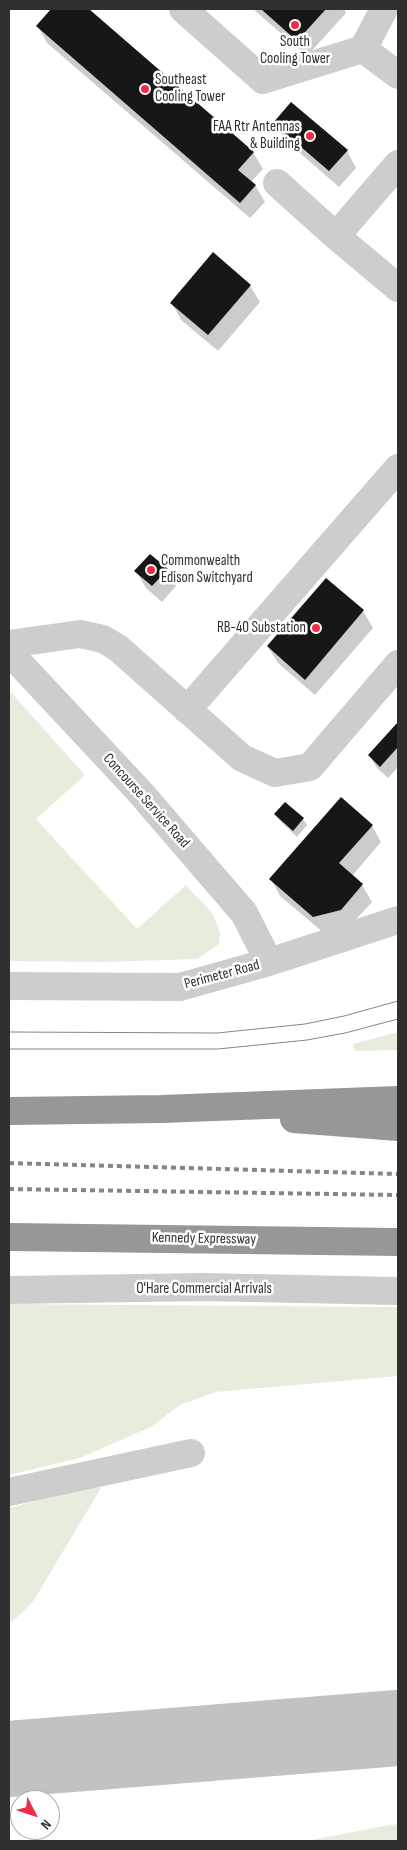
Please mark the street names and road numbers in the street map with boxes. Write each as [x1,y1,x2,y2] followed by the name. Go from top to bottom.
[99,750,193,852] street label: Concourse Service Road
[182,956,262,994] street label: Perimeter Road
[152,1229,256,1249] street label: Kennedy Expressway
[136,1280,272,1298] street label: O'Hare Commercial Arrivals

